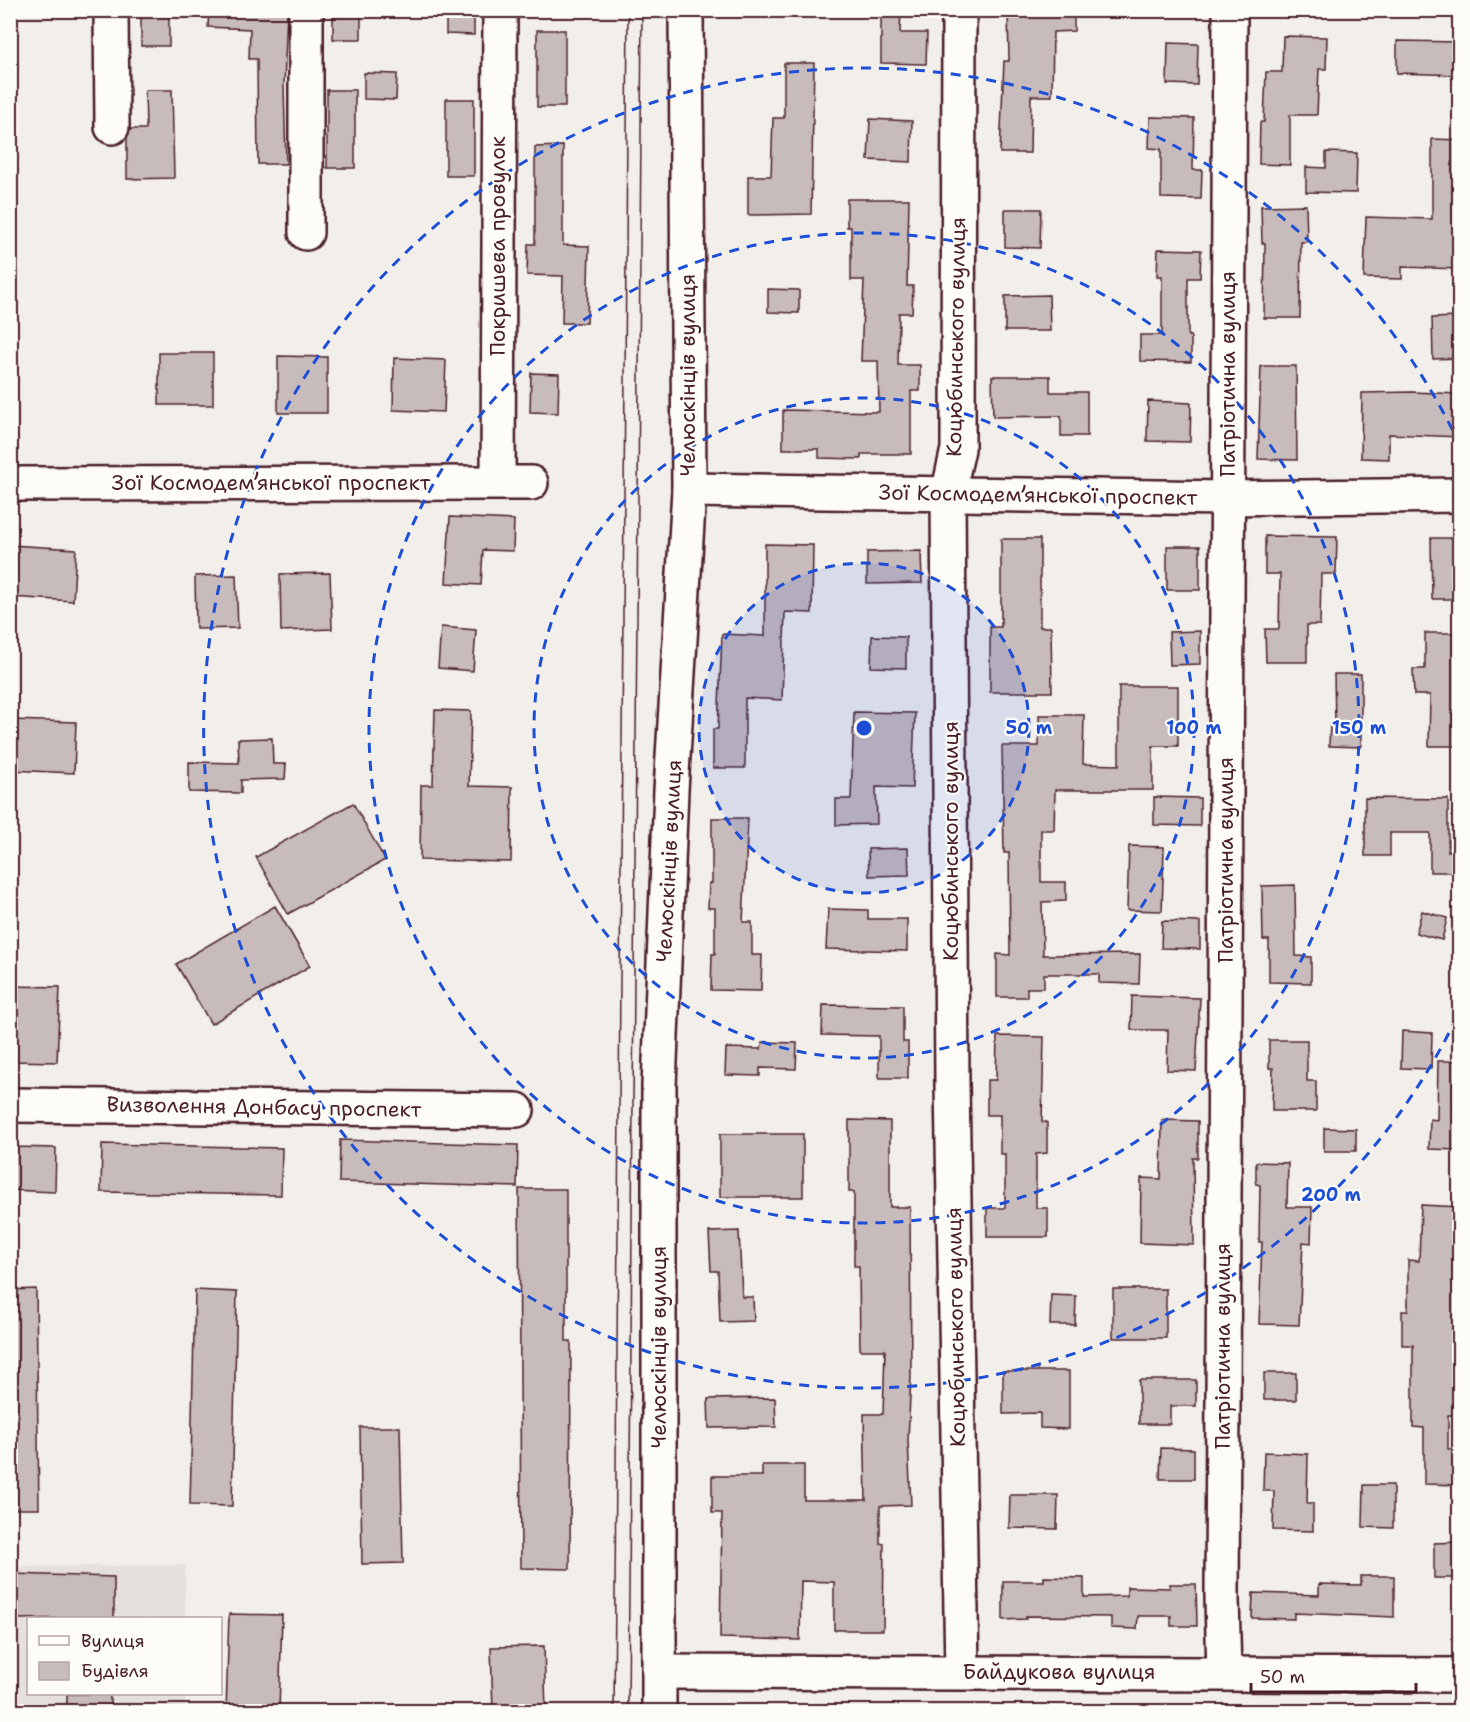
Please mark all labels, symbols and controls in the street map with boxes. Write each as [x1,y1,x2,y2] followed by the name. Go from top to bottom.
[484,136,512,356] street label: Покришева провулок
[940,217,972,457] street label: Коцюбинського вулиця
[1214,271,1242,477] street label: Патріотична вулиця
[674,274,702,476] street label: Челюскінців вулиця
[112,469,431,497] street label: Зої Космодем’янської проспект
[878,478,1198,512] street label: Зої Космодем’янської проспект
[1006,716,1053,740] text: 50 m
[1166,716,1222,740] text: 100 m
[1332,716,1387,740] text: 150 m
[854,718,874,738] centre of rings
[937,721,965,961] street label: Коцюбинського вулиця
[1212,757,1240,963] street label: Патріотична вулиця
[650,759,688,963] street label: Челюскінців вулиця
[106,1090,422,1124] street label: Визволення Донбасу проспект
[1301,1183,1362,1207] text: 200 m
[940,1207,972,1447] street label: Коцюбинського вулиця
[1209,1243,1237,1449] street label: Патріотична вулиця
[645,1246,673,1448] street label: Челюскінців вулиця
[27,1617,222,1695] legend
[81,1629,145,1653] text: Вулиця
[1251,1656,1416,1694] scale bar
[962,1658,1156,1686] street label: Байдукова вулиця
[81,1659,149,1683] text: Будівля
[1260,1665,1305,1689] text: 50 m

